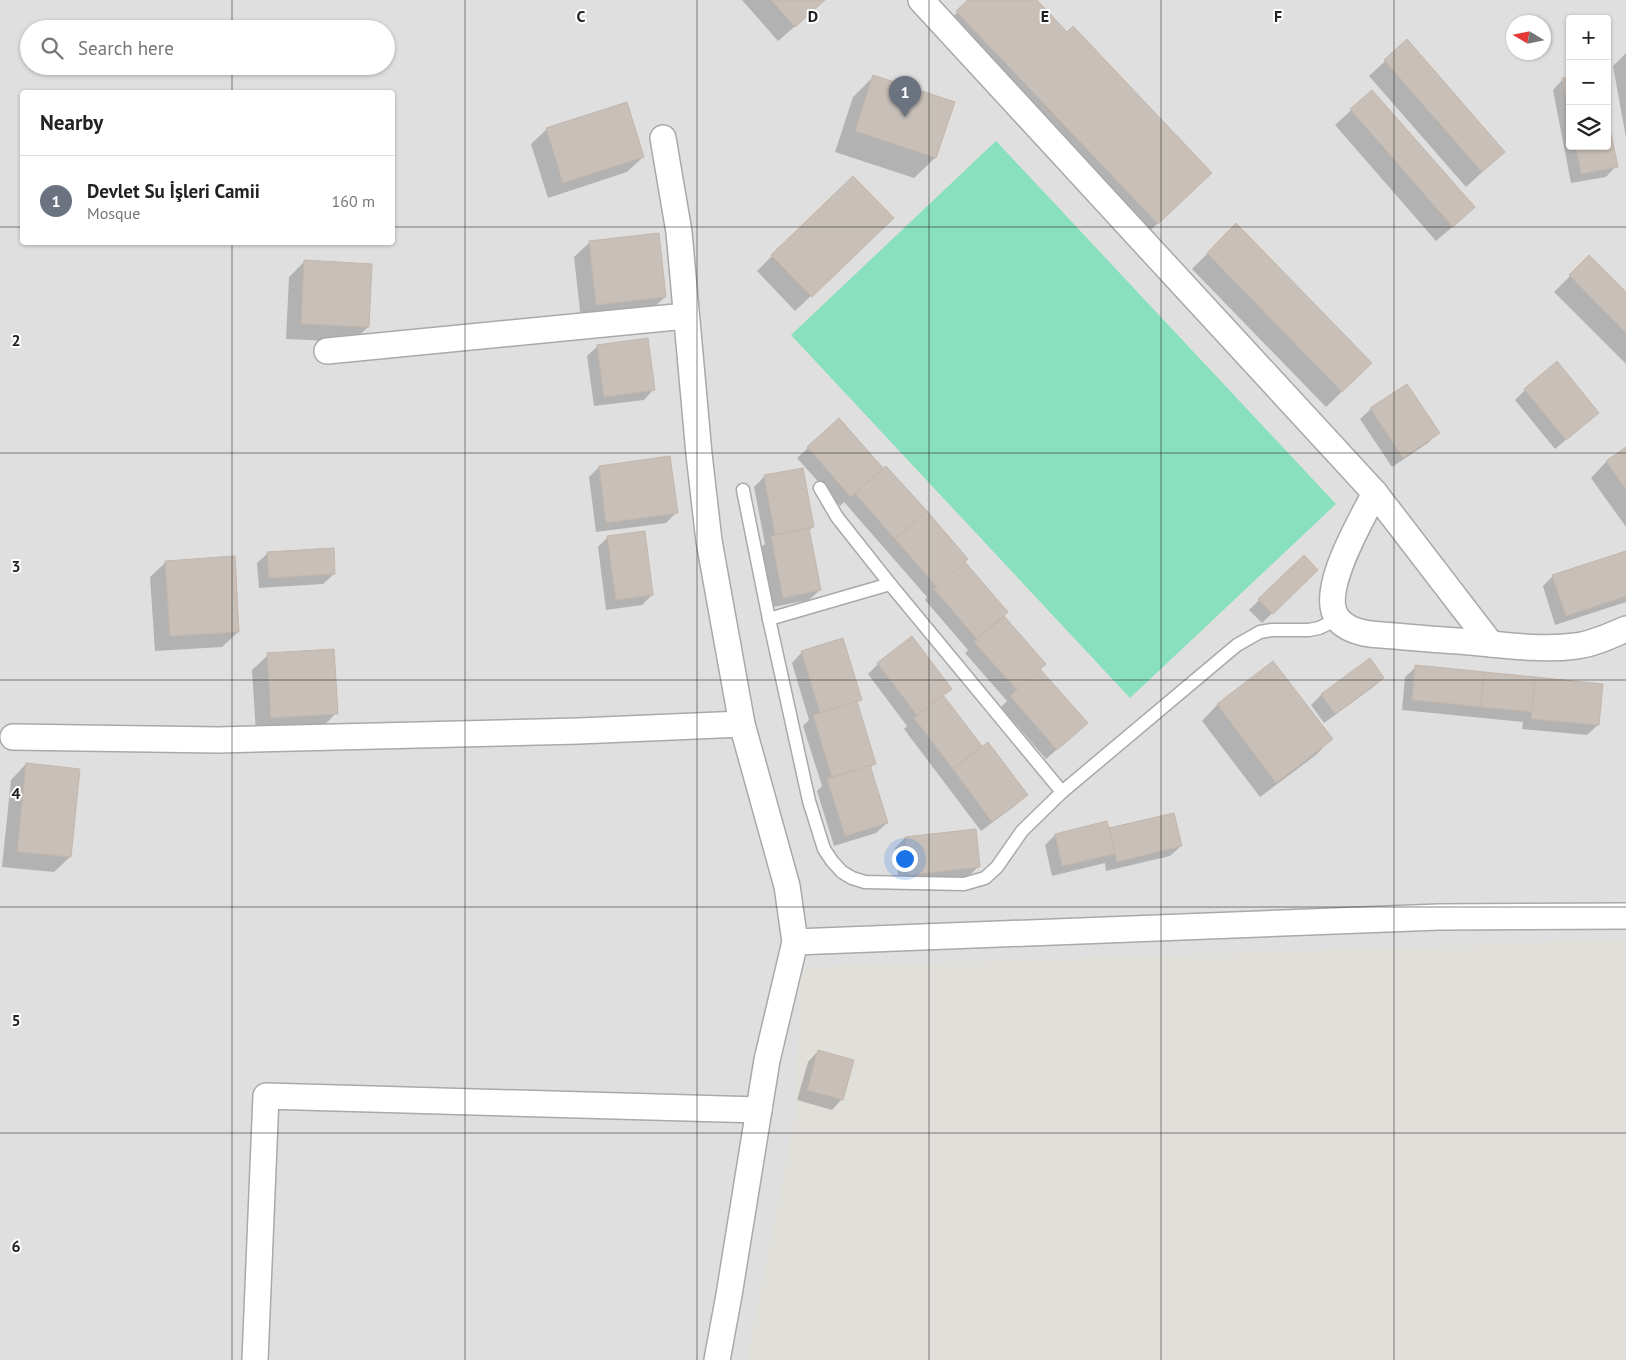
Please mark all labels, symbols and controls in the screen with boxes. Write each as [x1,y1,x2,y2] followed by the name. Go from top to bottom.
[577,6,586,26] text: C
[808,6,818,26] text: D
[1041,6,1049,26] text: E
[1274,6,1282,26] text: F
[1506,15,1551,60] north arrow
[1566,15,1611,150] map controls
[1566,15,1611,60] button: +
[20,20,395,75] search box
[38,34,66,62] icon: search
[78,36,174,60] text: Search here
[1566,60,1611,105] button: −
[889,76,921,117] pin: 1
[1566,105,1611,150] button: layers
[40,109,103,136] text: Nearby
[87,179,260,203] text: Devlet Su İşleri Camii
[51,191,61,211] text: 1
[332,191,375,211] text: 160 m
[87,203,140,223] text: Mosque
[11,330,21,350] text: 2
[11,556,21,576] text: 3
[11,783,21,803] text: 4
[892,846,918,872] your location
[11,1010,21,1030] text: 5
[11,1236,21,1256] text: 6

